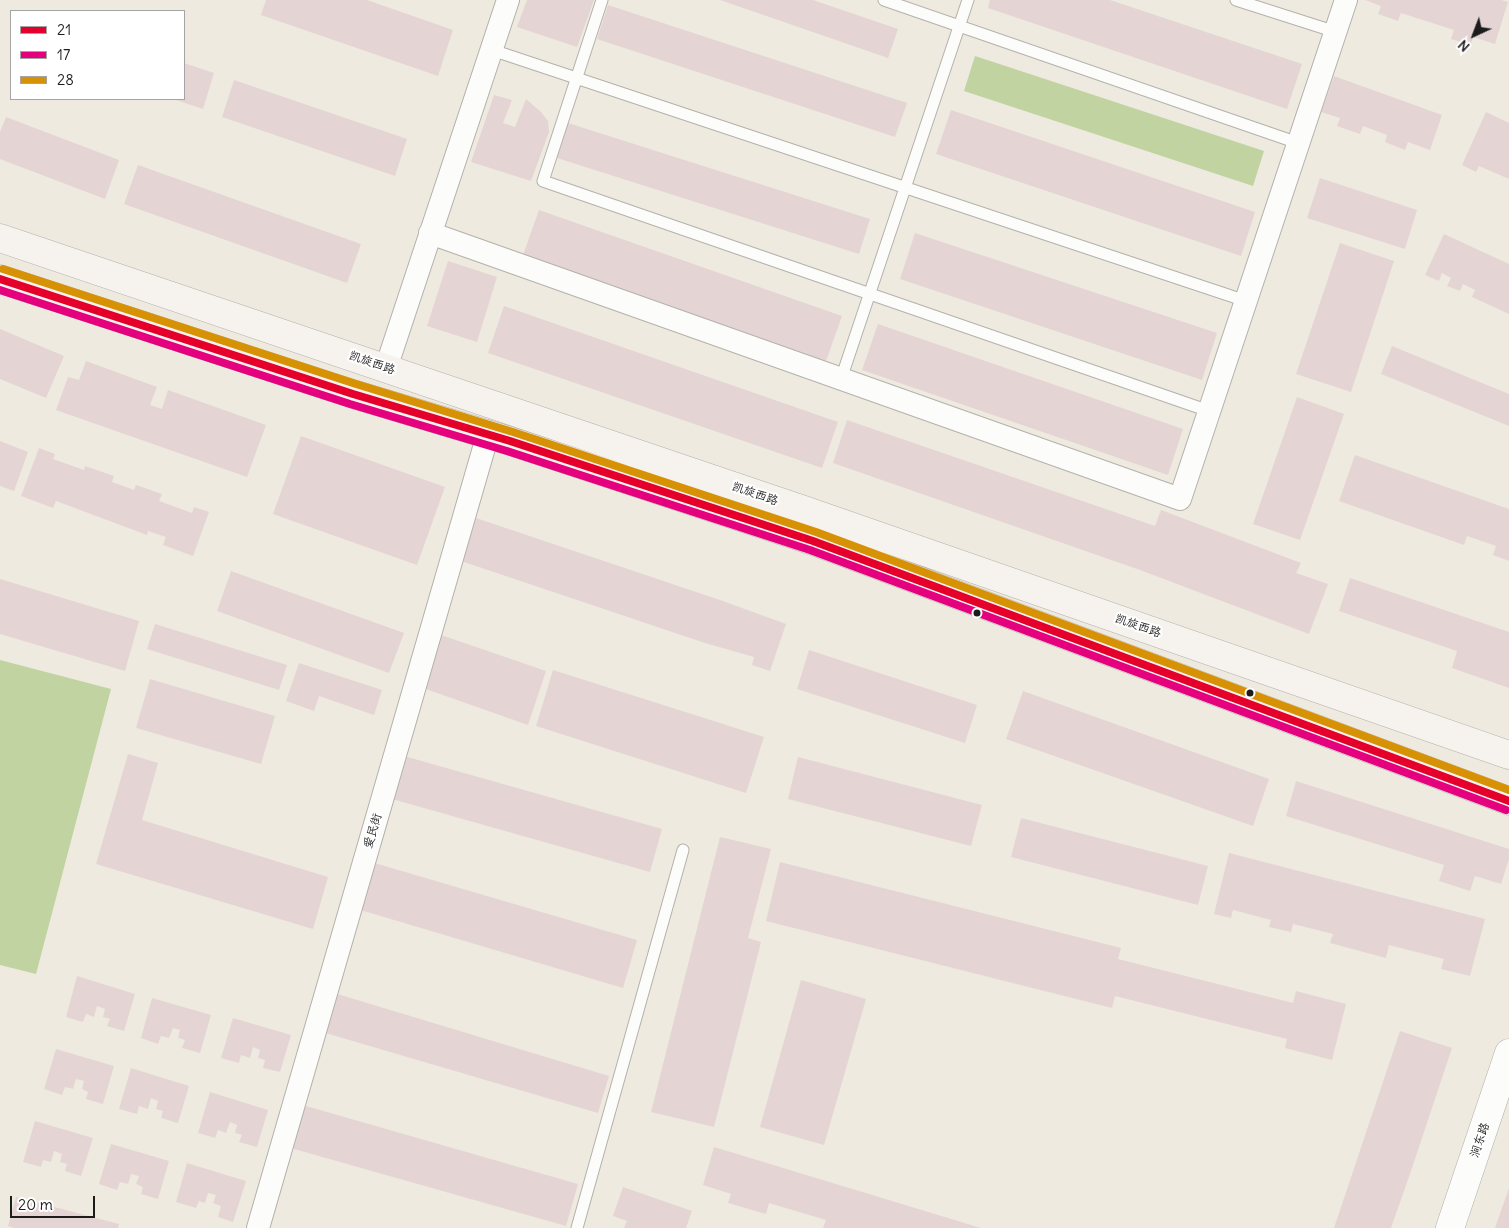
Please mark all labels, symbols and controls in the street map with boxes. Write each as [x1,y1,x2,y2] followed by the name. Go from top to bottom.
[10,10,185,100] legend
[1449,10,1499,60] north arrow
[57,20,71,39] text: 21
[1454,36,1473,56] text: N
[57,45,70,64] text: 17
[57,70,74,89] text: 28
[347,348,397,378] street label: 凯旋西路
[730,479,780,509] street label: 凯旋西路
[972,608,982,618] unlabelled marker
[1113,611,1163,641] street label: 凯旋西路
[1245,688,1255,698] unlabelled marker
[361,812,385,850] street label: 爱民街
[1467,1121,1493,1159] street label: 涧东路
[12,1186,98,1218] scale bar
[18,1195,53,1214] text: 20 m

